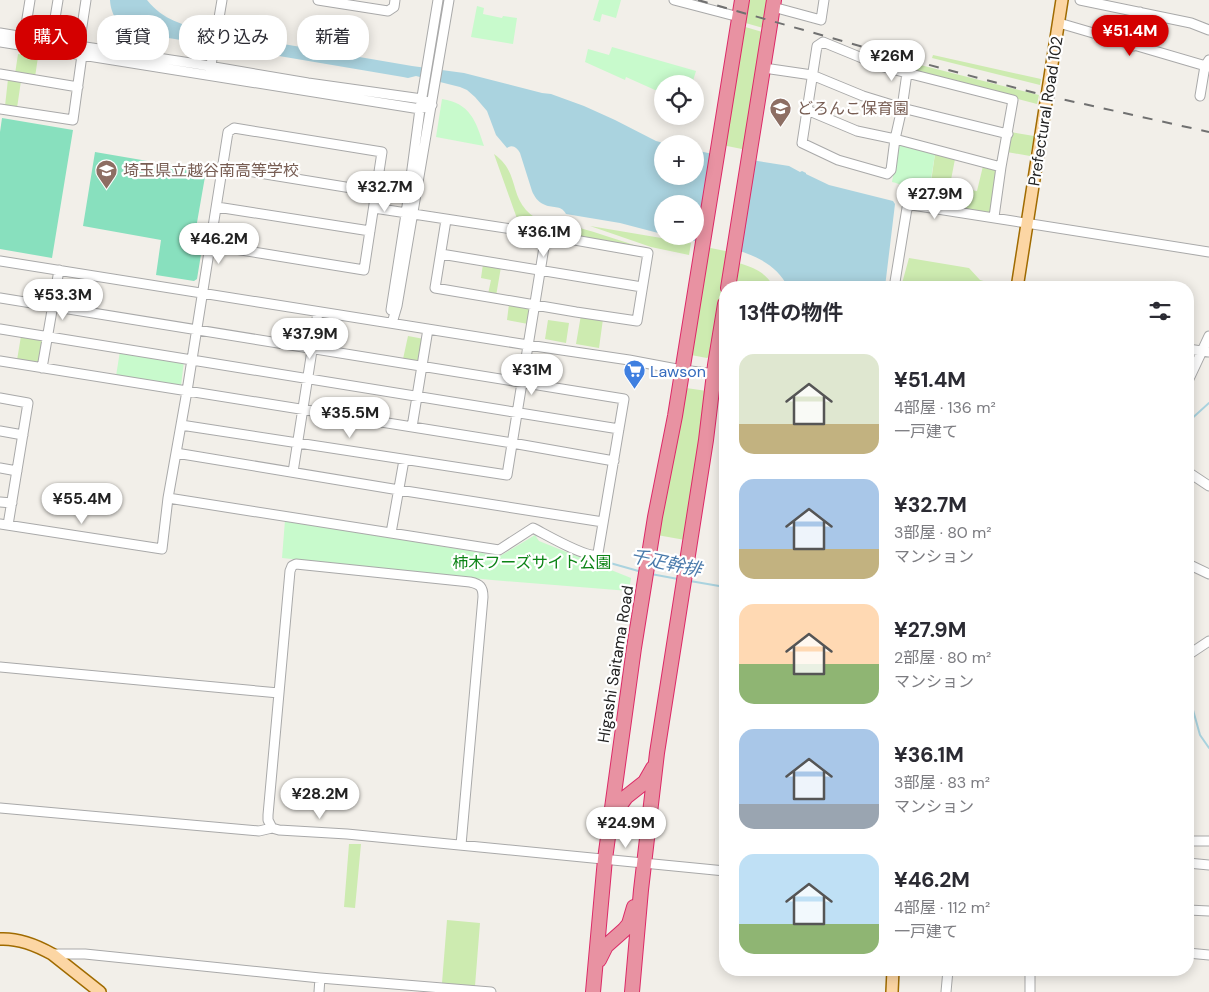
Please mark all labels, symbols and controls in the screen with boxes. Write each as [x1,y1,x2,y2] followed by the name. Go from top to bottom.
[15,15,87,60] chip: 購入
[97,15,169,60] chip: 賃貸
[179,15,287,60] chip: 絞り込み
[297,15,369,60] chip: 新着
[1089,15,1171,57] pin: ¥51.4M
[1103,20,1157,41] text: ¥51.4M
[1023,35,1068,188] street label: Prefectural Road 102
[862,39,922,82] pin: ¥26M
[870,45,914,66] text: ¥26M
[654,75,704,245] map controls
[654,75,704,125] button: locate
[769,96,793,127] school or university icon: どろんこ保育園
[797,98,909,119] place label: どろんこ保育園
[654,135,704,185] button: +
[95,158,119,189] school or university icon: 埼玉県立越谷南高等学校
[123,160,299,181] place label: 埼玉県立越谷南高等学校
[344,170,426,213] pin: ¥32.7M
[357,176,413,197] text: ¥32.7M
[894,178,976,220] pin: ¥27.9M
[907,183,963,204] text: ¥27.9M
[654,195,704,245] button: −
[503,216,585,258] pin: ¥36.1M
[517,221,571,242] text: ¥36.1M
[178,222,260,265] pin: ¥46.2M
[190,228,248,249] text: ¥46.2M
[22,278,104,321] pin: ¥53.3M
[34,284,92,305] text: ¥53.3M
[1146,297,1174,325] icon: filters
[739,299,843,327] text: 13件の物件
[269,318,351,360] pin: ¥37.9M
[282,323,338,344] text: ¥37.9M
[502,354,562,396] pin: ¥31M
[512,359,552,380] text: ¥31M
[622,359,646,390] supermarket icon: Lawson
[650,361,706,382] place label: Lawson
[894,366,966,394] text: ¥51.4M
[779,374,839,434] icon: home
[309,396,391,439] pin: ¥35.5M
[894,397,996,418] text: 4部屋 · 136 m²
[321,402,379,423] text: ¥35.5M
[894,421,958,442] text: 一戸建て
[41,482,123,525] pin: ¥55.4M
[53,488,111,509] text: ¥55.4M
[894,491,967,519] text: ¥32.7M
[779,499,839,559] icon: home
[894,522,992,543] text: 3部屋 · 80 m²
[628,544,706,583] water label: 千疋幹排
[894,546,974,567] text: マンション
[452,552,612,573] park label: 柿木フーズサイト公園
[593,584,638,744] street label: Higashi Saitama Road
[894,616,966,644] text: ¥27.9M
[779,624,839,684] icon: home
[894,647,991,668] text: 2部屋 · 80 m²
[894,671,974,692] text: マンション
[894,741,964,769] text: ¥36.1M
[779,749,839,809] icon: home
[894,772,990,793] text: 3部屋 · 83 m²
[279,778,361,820] pin: ¥28.2M
[291,783,349,804] text: ¥28.2M
[894,796,974,817] text: マンション
[585,806,667,849] pin: ¥24.9M
[597,812,655,833] text: ¥24.9M
[894,866,970,894] text: ¥46.2M
[779,874,839,934] icon: home
[894,897,990,918] text: 4部屋 · 112 m²
[894,921,958,942] text: 一戸建て

